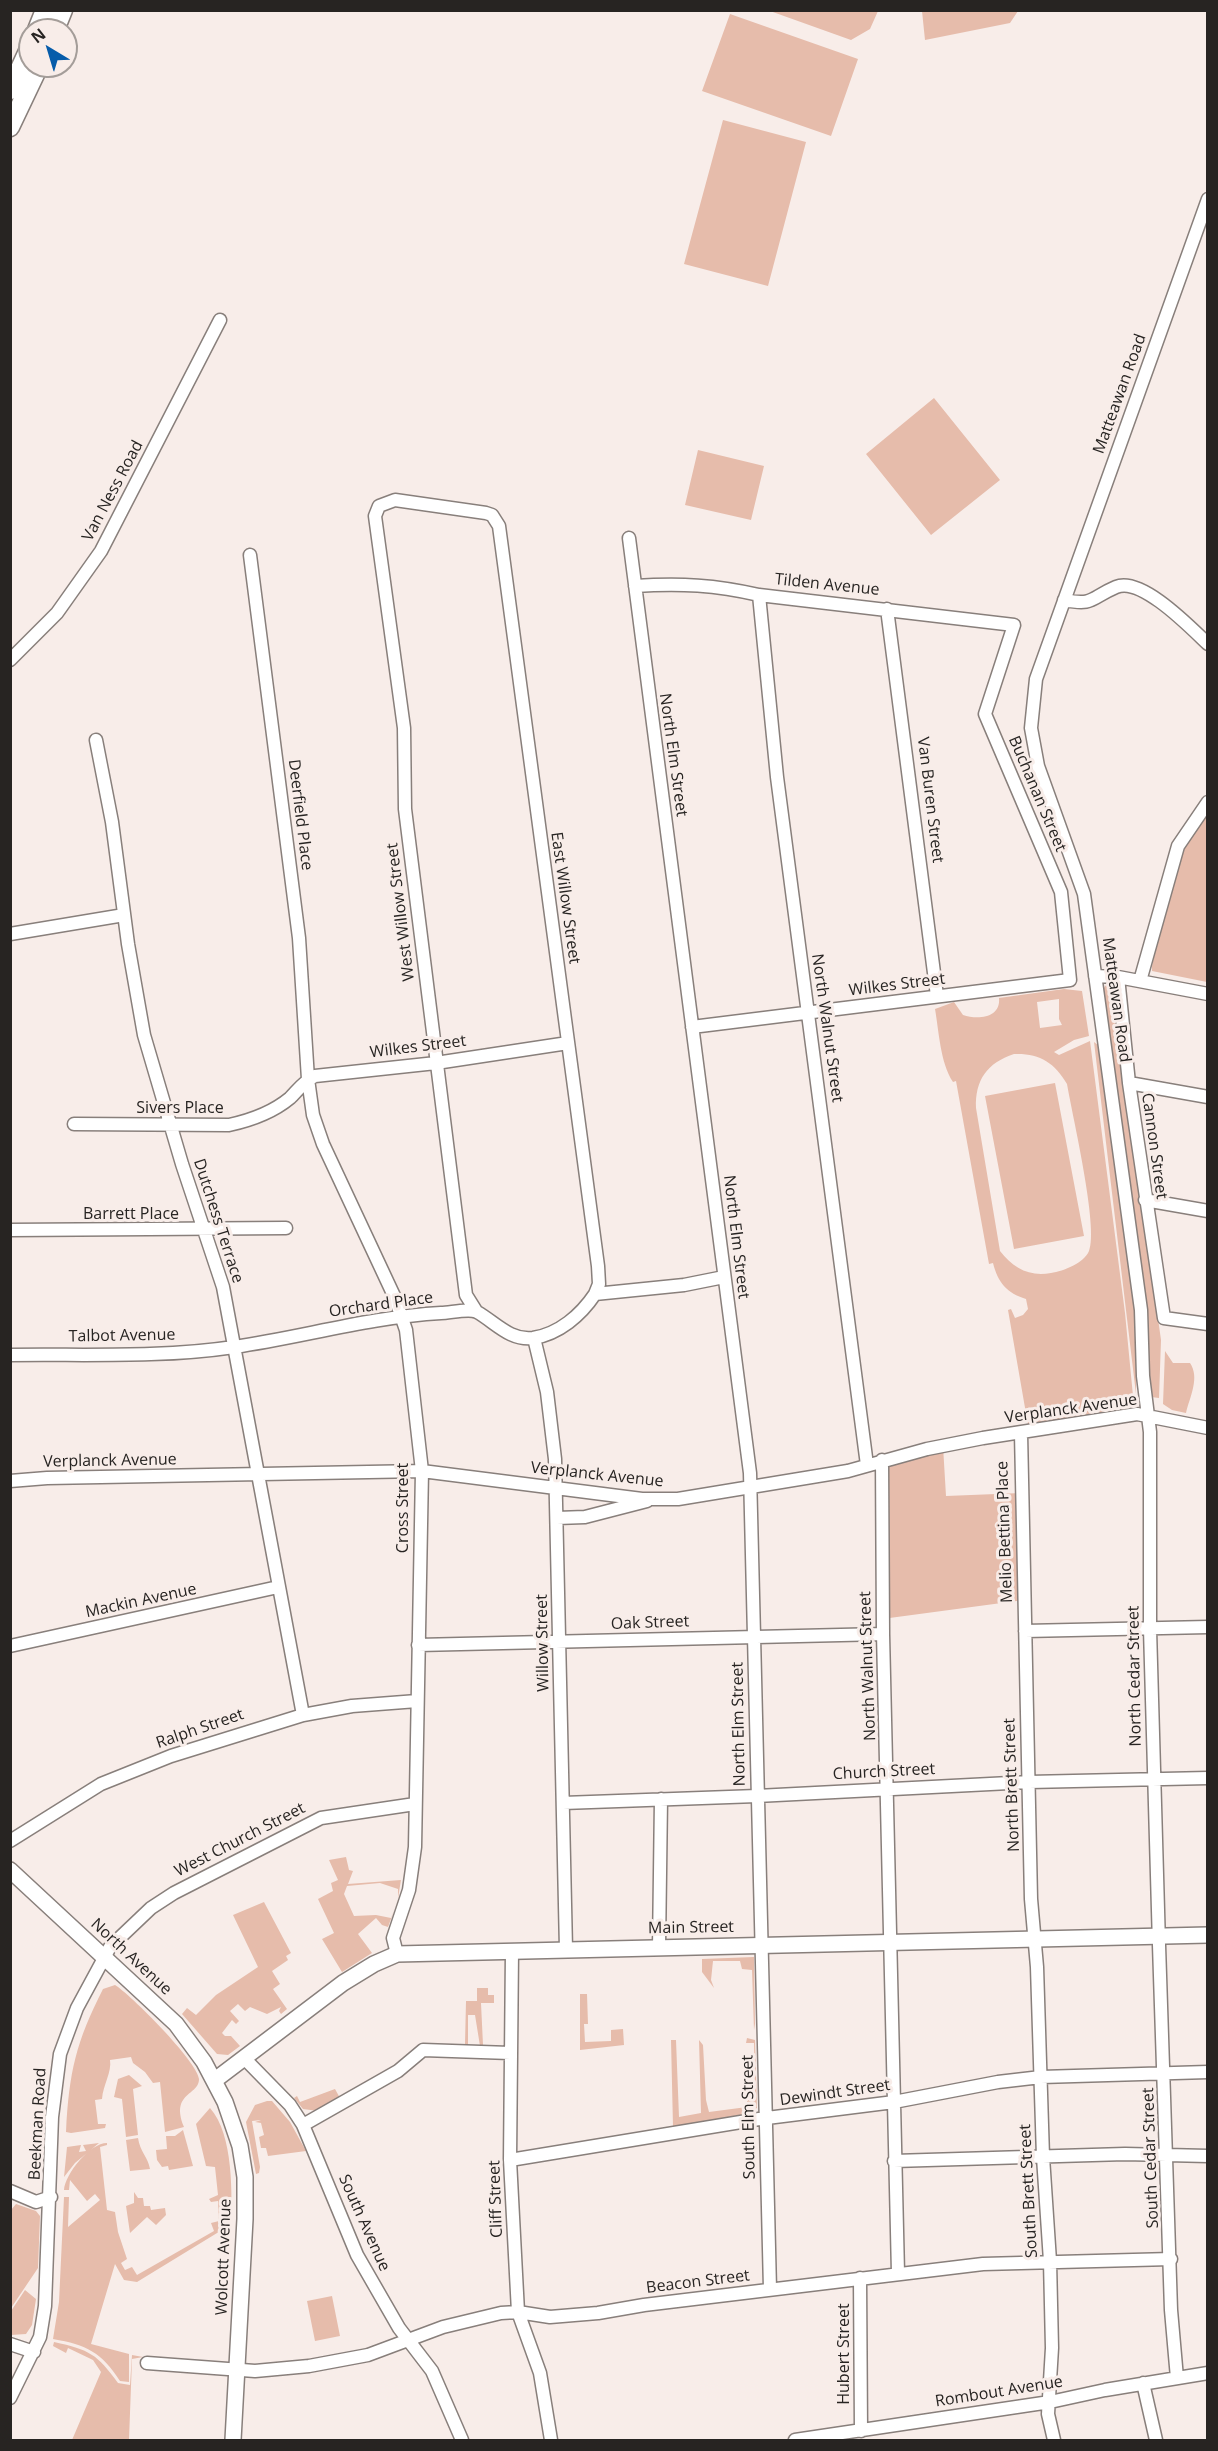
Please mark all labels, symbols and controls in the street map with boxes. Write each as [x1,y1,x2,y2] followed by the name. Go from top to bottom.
[18,18,78,78] north arrow
[26,23,50,48] text: N
[1089,332,1151,456] street label: Matteawan Road
[78,437,148,545] street label: Van Ness Road
[774,570,880,600] street label: Tilden Avenue
[655,692,691,818] street label: North Elm Street
[1004,733,1070,855] street label: Buchanan Street
[913,736,947,864] street label: Van Buren Street
[284,758,316,872] street label: Deerfield Place
[546,831,584,965] street label: East Willow Street
[383,842,419,982] street label: West Willow Street
[1098,936,1134,1064] street label: Matteawan Road
[807,953,847,1103] street label: North Walnut Street
[848,970,946,1000] street label: Wilkes Street
[369,1032,467,1062] street label: Wilkes Street
[1137,1092,1171,1200] street label: Cannon Street
[136,1098,224,1118] street label: Sivers Place
[189,1156,247,1286] street label: Dutchess Terrace
[719,1174,753,1300] street label: North Elm Street
[83,1204,179,1224] street label: Barrett Place
[328,1288,434,1322] street label: Orchard Place
[68,1325,176,1347] street label: Talbot Avenue
[1004,1390,1138,1428] street label: Verplanck Avenue
[43,1450,177,1472] street label: Verplanck Avenue
[530,1458,664,1492] street label: Verplanck Avenue
[993,1461,1017,1603] street label: Melio Bettina Place
[393,1463,413,1553] street label: Cross Street
[84,1580,198,1622] street label: Mackin Avenue
[856,1591,880,1741] street label: North Walnut Street
[533,1594,553,1692] street label: Willow Street
[1124,1605,1146,1747] street label: North Cedar Street
[610,1612,690,1634] street label: Oak Street
[728,1662,750,1786] street label: North Elm Street
[154,1705,246,1753] street label: Ralph Street
[1000,1718,1024,1852] street label: North Brett Street
[832,1760,936,1784] street label: Church Street
[172,1799,308,1881] street label: West Church Street
[87,1915,175,1999] street label: North Avenue
[648,1918,734,1938] street label: Main Street
[738,2055,760,2179] street label: South Elm Street
[25,2067,51,2181] street label: Beekman Road
[779,2076,891,2110] street label: Dewindt Street
[1139,2087,1163,2229] street label: South Cedar Street
[1016,2124,1042,2258] street label: South Brett Street
[485,2160,507,2238] street label: Cliff Street
[334,2172,394,2274] street label: South Avenue
[212,2198,236,2316] street label: Wolcott Avenue
[645,2266,751,2298] street label: Beacon Street
[834,2303,854,2405] street label: Hubert Street
[934,2372,1064,2412] street label: Rombout Avenue

